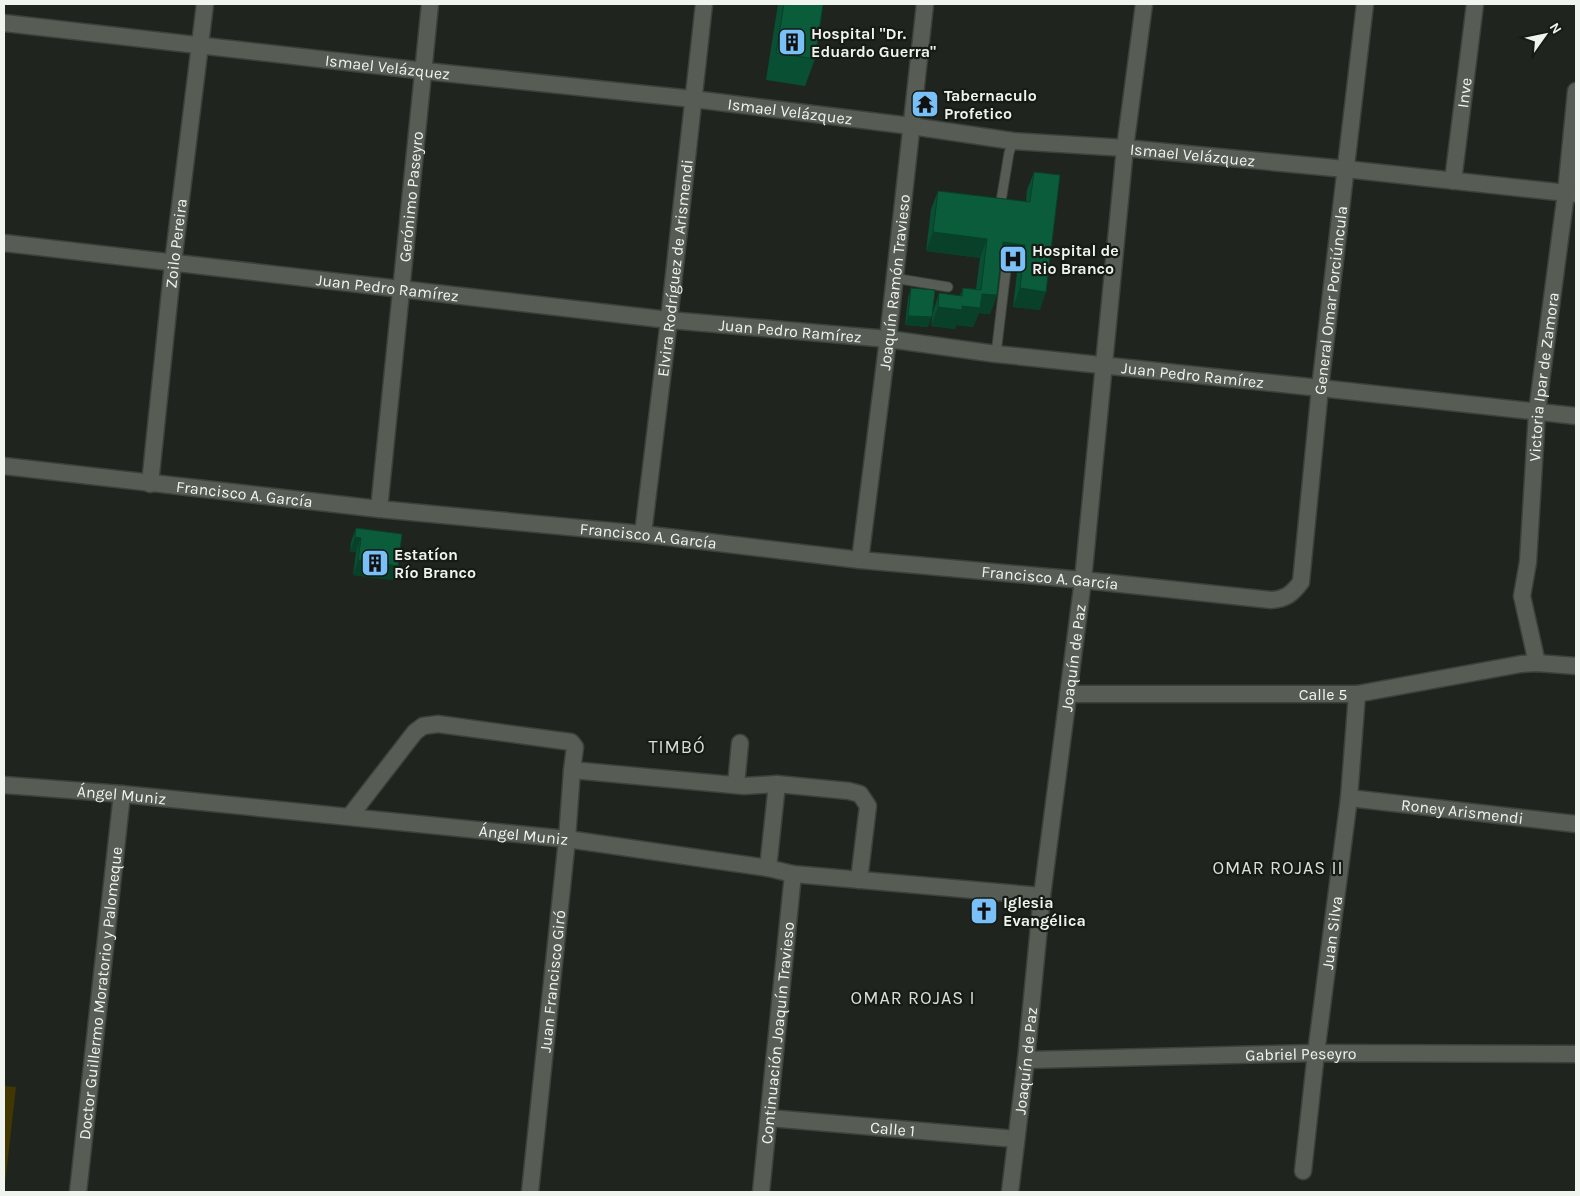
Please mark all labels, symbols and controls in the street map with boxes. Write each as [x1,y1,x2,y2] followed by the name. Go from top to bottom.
[1520,10,1570,60] north arrow
[1546,19,1565,37] text: N
[811,24,936,61] place label: Hospital "Dr. Eduardo Guerra"
[777,27,807,57] building icon: Hospital "Dr. Eduardo Guerra"
[324,50,451,83] street label: Ismael Velázquez
[1453,76,1475,109] street label: Inve
[944,86,1037,123] place label: Tabernaculo Profetico
[910,89,940,119] temple icon: Tabernaculo Profetico
[727,94,854,128] street label: Ismael Velázquez
[394,130,427,263] street label: Gerónimo Paseyro
[1129,139,1256,170] street label: Ismael Velázquez
[653,158,696,378] street label: Elvira Rodríguez de Arismendi
[875,193,913,371] street label: Joaquín Ramón Travieso
[161,197,190,289] street label: Zoilo Pereira
[1310,205,1351,395] street label: General Omar Porciúncula
[1032,241,1119,278] place label: Hospital de Rio Branco
[998,244,1028,274] hospital icon: Hospital de Rio Branco
[315,270,460,305] street label: Juan Pedro Ramírez
[1525,291,1562,462] street label: Victoria Ipar de Zamora
[718,315,862,346] street label: Juan Pedro Ramírez
[1120,358,1265,392] street label: Juan Pedro Ramírez
[175,476,314,511] street label: Francisco A. García
[579,519,718,552] street label: Francisco A. García
[394,545,476,582] place label: Estatíon Río Branco
[360,548,390,578] building icon: Estatíon Río Branco
[981,561,1120,593] street label: Francisco A. García
[1057,603,1089,713] street label: Joaquín de Paz
[1299,685,1347,704] street label: Calle 5
[648,735,706,758] district label: TIMBÓ
[76,781,167,808] street label: Ángel Muniz
[1400,795,1524,827] street label: Roney Arismendi
[478,821,569,849] street label: Ángel Muniz
[74,846,126,1141] street label: Doctor Guillermo Moratorio y Palomeque
[1213,857,1344,879] district label: OMAR ROJAS II
[1003,893,1086,930] place label: Iglesia Evangélica
[1317,895,1346,971] street label: Juan Silva
[969,896,999,926] church icon: Iglesia Evangélica
[535,909,569,1053] street label: Juan Francisco Giró
[756,921,798,1145] street label: Continuación Joaquín Travieso
[851,987,975,1009] district label: OMAR ROJAS I
[1010,1006,1041,1116] street label: Joaquín de Paz
[1245,1043,1357,1064] street label: Gabriel Peseyro
[869,1117,916,1140] street label: Calle 1

